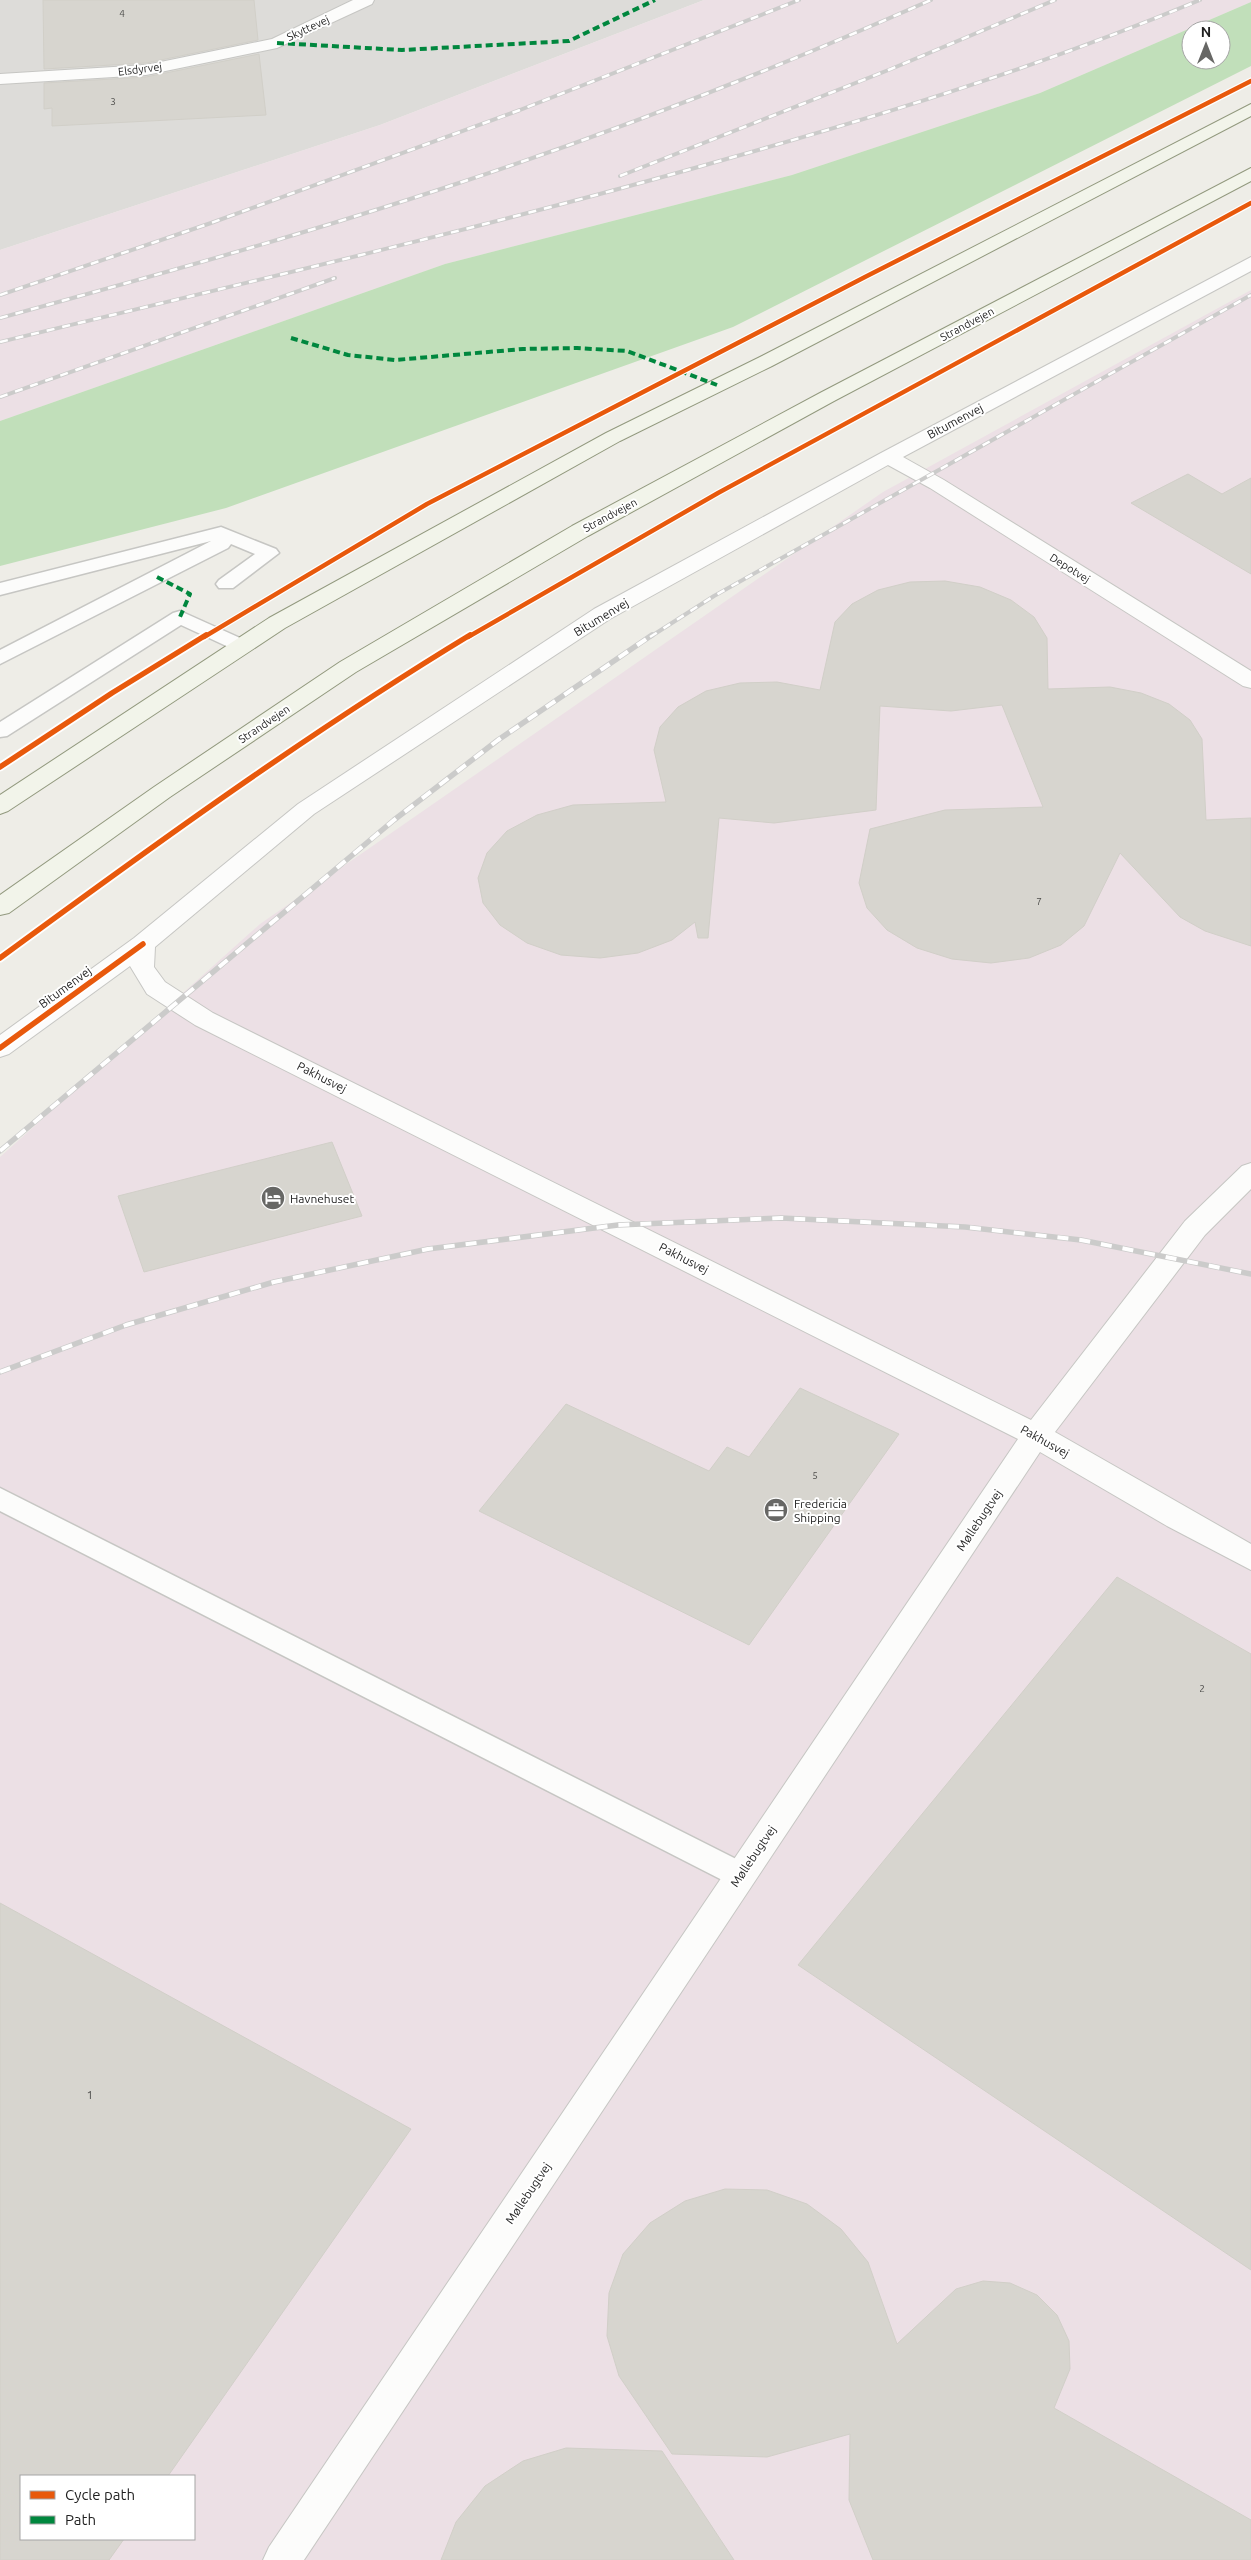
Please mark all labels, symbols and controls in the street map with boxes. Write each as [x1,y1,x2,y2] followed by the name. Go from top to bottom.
[119,8,125,19] house number: 4
[285,13,331,43] street label: Skyttevej
[1181,20,1231,70] north arrow
[1201,24,1211,40] text: N
[117,60,163,78] street label: Elsdyrvej
[110,96,116,107] house number: 3
[938,305,996,343] street label: Strandvejen
[925,401,985,441] street label: Bitumenvej
[581,496,639,534] street label: Strandvejen
[1048,551,1092,585] street label: Depotvej
[571,596,631,638] street label: Bitumenvej
[236,703,292,745] street label: Strandvejen
[1036,896,1042,907] house number: 7
[36,964,94,1010] street label: Bitumenvej
[295,1059,349,1095] street label: Pakhusvej
[260,1185,286,1211] hotel icon: Havnehuset
[290,1192,354,1205] place label: Havnehuset
[657,1240,711,1276] street label: Pakhusvej
[1018,1422,1072,1460] street label: Pakhusvej
[812,1470,818,1481] house number: 5
[954,1487,1004,1553] street label: Møllebugtvej
[763,1497,789,1523] office icon: Fredericia Shipping
[794,1497,847,1524] place label: Fredericia Shipping
[1199,1683,1205,1694] house number: 2
[728,1823,778,1889] street label: Møllebugtvej
[87,2088,93,2101] house number: 1
[503,2160,553,2226] street label: Møllebugtvej
[20,2475,195,2540] legend
[65,2486,135,2503] text: Cycle path
[65,2511,96,2528] text: Path

